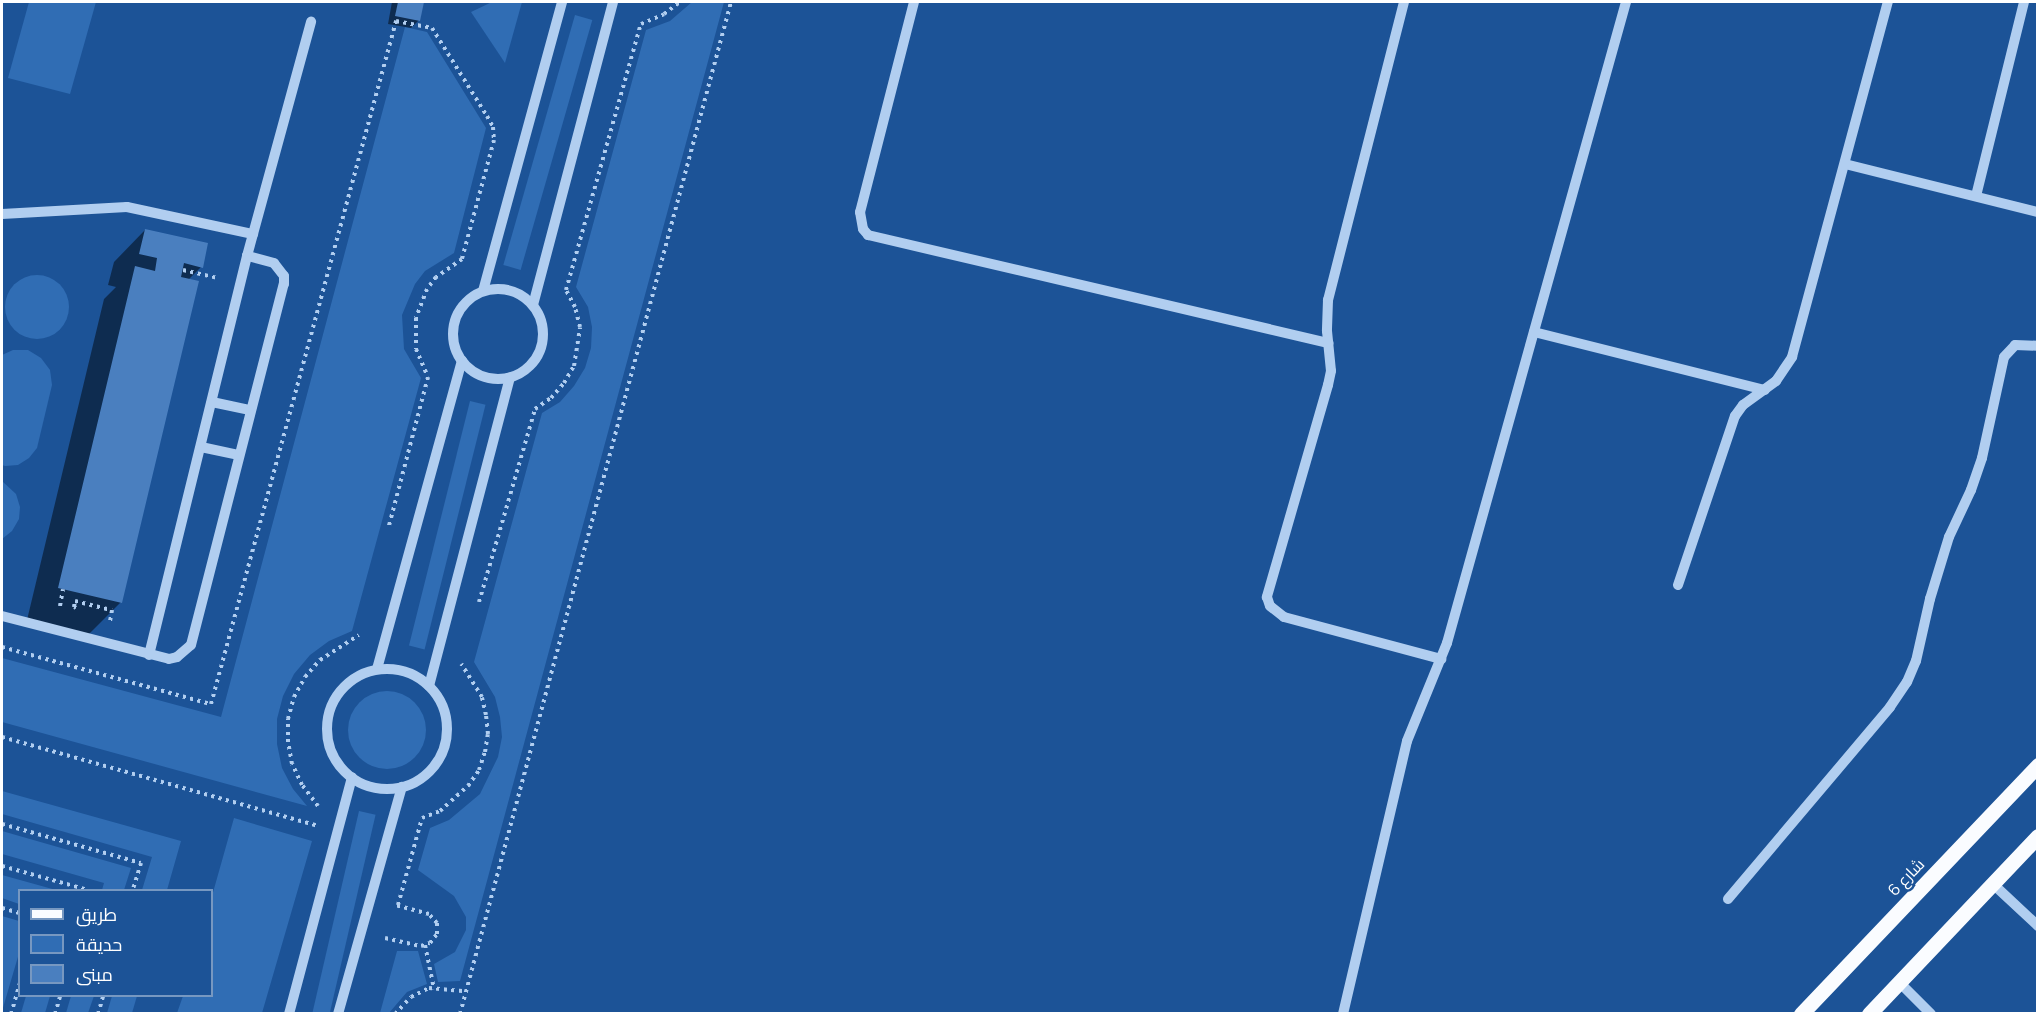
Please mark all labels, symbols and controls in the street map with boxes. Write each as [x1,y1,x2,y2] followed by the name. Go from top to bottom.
[1884,854,1928,900] street label: شارع 6
[18,889,213,997] legend
[76,902,117,926] text: طريق
[76,932,122,956] text: حديقة
[76,962,113,986] text: مبنى

